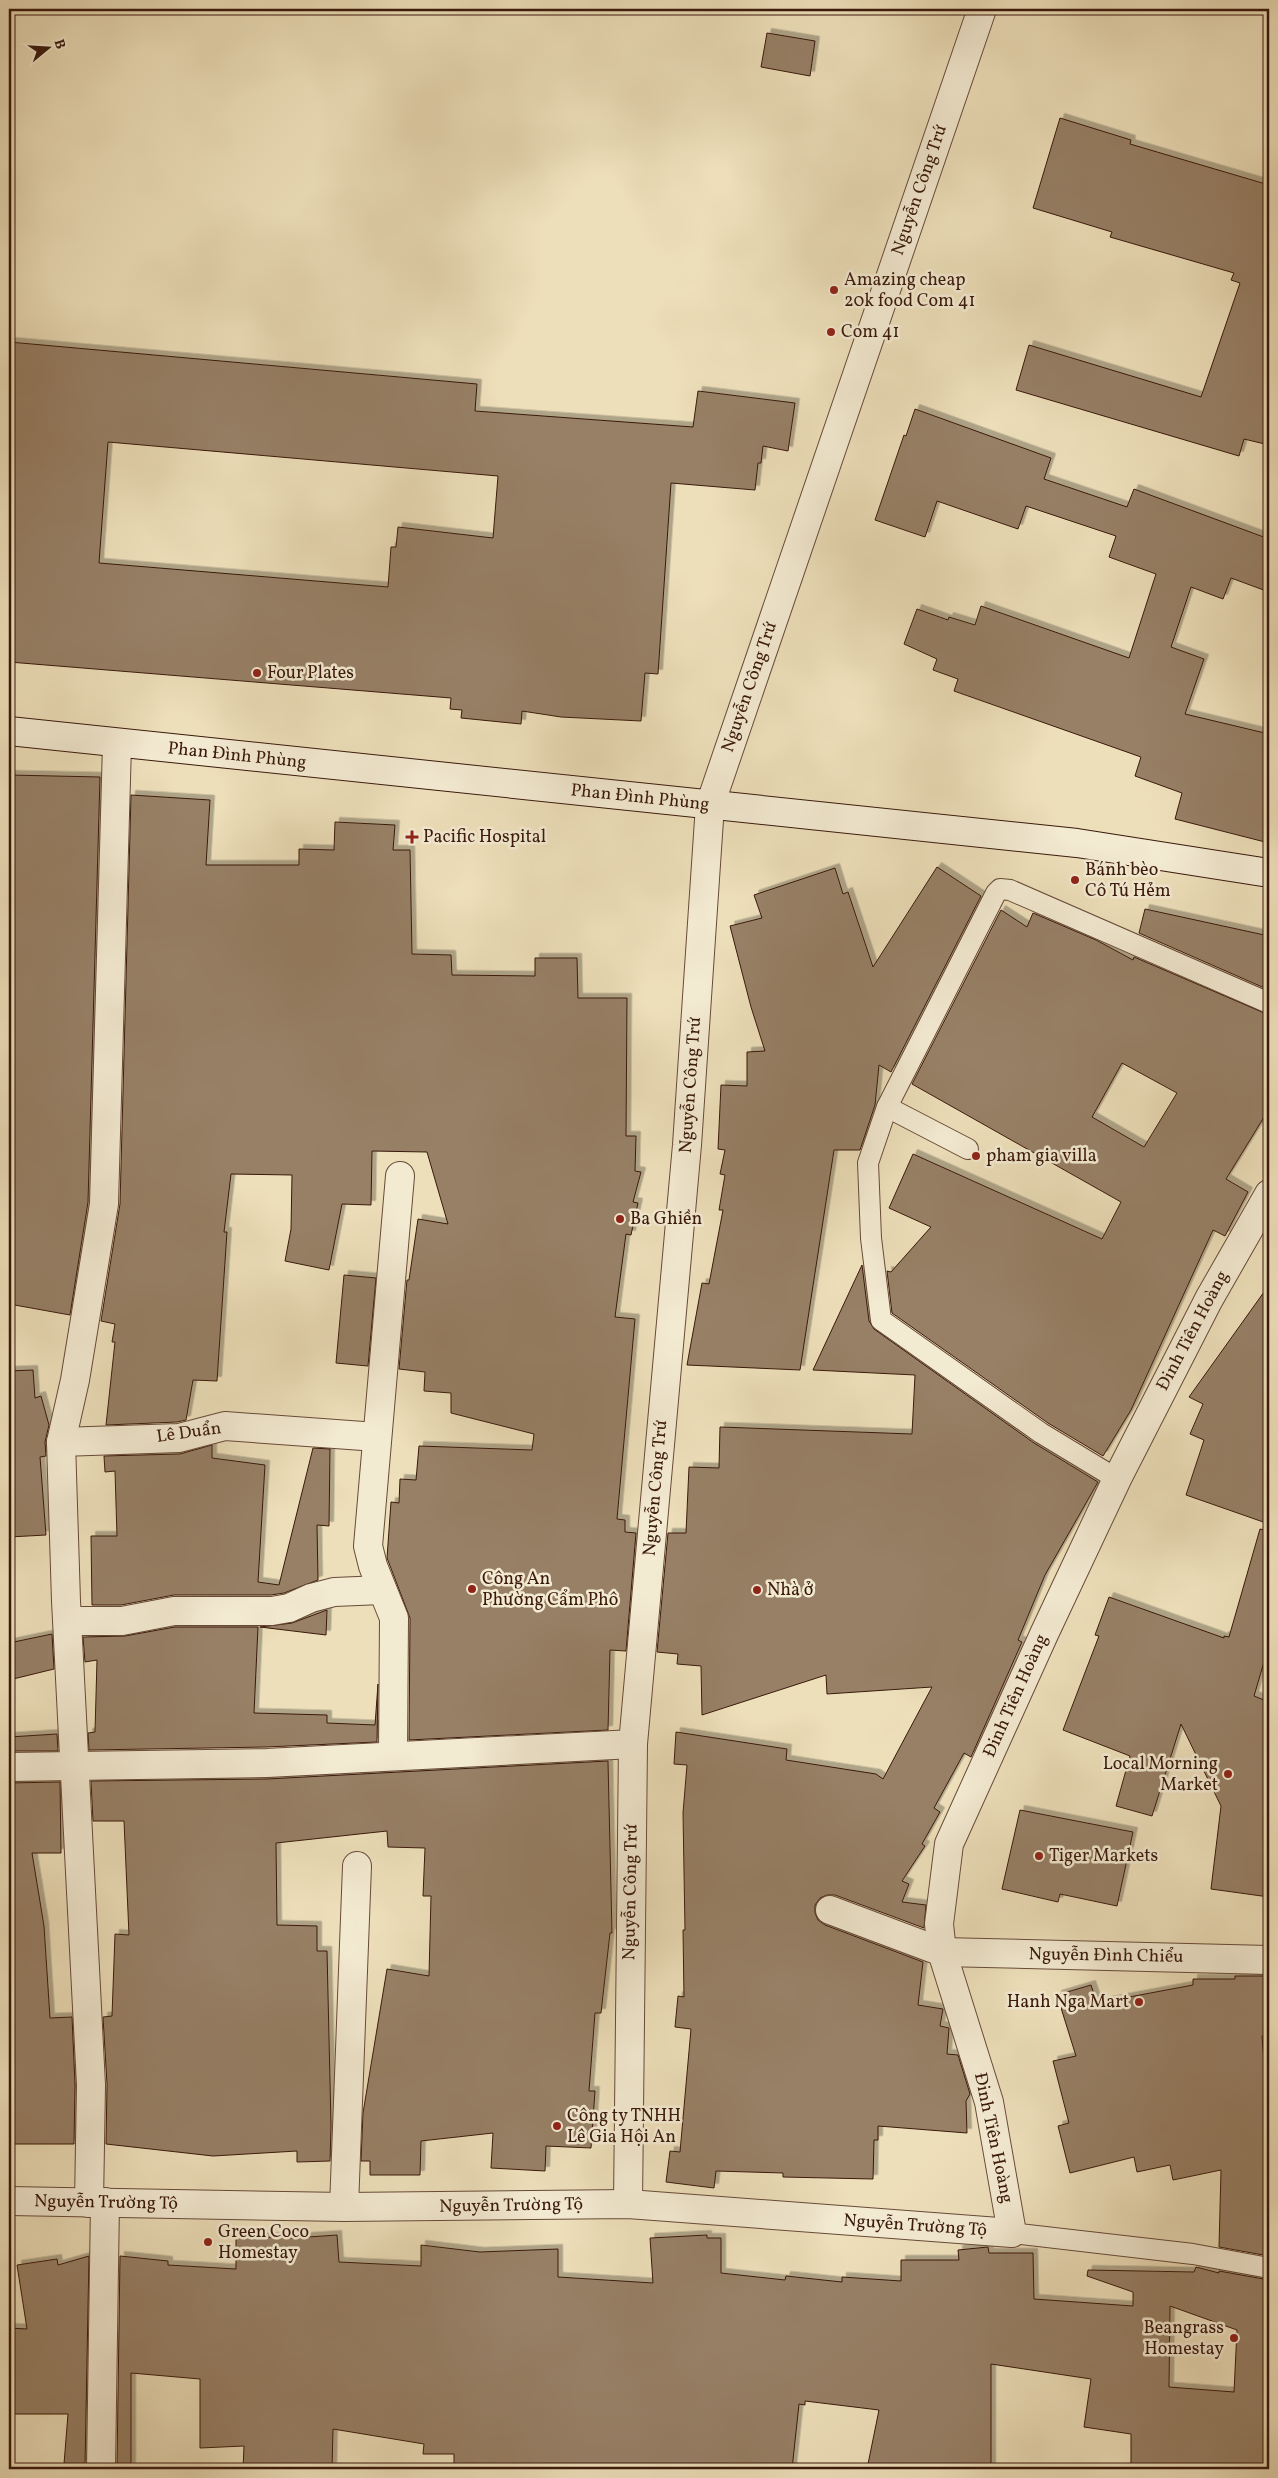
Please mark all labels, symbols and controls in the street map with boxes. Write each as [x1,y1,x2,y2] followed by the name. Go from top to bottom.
[22,22,72,72] north arrow
[48,37,69,52] text: B
[886,121,954,259] street label: Nguyễn Công Trứ
[844,268,975,314] place label: Amazing cheap 20k food Com 41
[828,284,840,296] marker: Amazing cheap 20k food Com 41
[841,320,900,345] place label: Com 41
[825,326,837,338] marker: Com 41
[716,618,784,756] street label: Nguyễn Công Trứ
[267,661,354,686] place label: Four Plates
[251,667,263,679] marker: Four Plates
[166,736,308,776] street label: Phan Đình Phùng
[569,778,711,818] street label: Phan Đình Phùng
[423,825,546,850] place label: Pacific Hospital
[405,830,419,844] marker: Pacific Hospital
[1085,858,1171,904] place label: Bánh bèo Cô Tú Hẻm
[1069,874,1081,886] marker: Bánh bèo Cô Tú Hẻm
[674,1016,708,1154] street label: Nguyễn Công Trứ
[986,1144,1097,1169] place label: pham gia villa
[970,1150,982,1162] marker: pham gia villa
[630,1207,703,1232] place label: Ba Ghiền
[614,1213,626,1225] marker: Ba Ghiền
[1151,1266,1235,1396] street label: Đinh Tiên Hoàng
[155,1416,223,1450] street label: Lê Duẩn
[638,1419,674,1557] street label: Nguyễn Công Trứ
[482,1567,618,1613] place label: Công An Phường Cẩm Phô
[767,1578,814,1603] place label: Nhà ở
[466,1583,478,1595] marker: Công An Phường Cẩm Phô
[751,1584,763,1596] marker: Nhà ở
[978,1630,1054,1762] street label: Đinh Tiên Hoàng
[1103,1752,1218,1798] place label: Local Morning Market
[1222,1768,1234,1780] marker: Local Morning Market
[617,1823,645,1961] street label: Nguyễn Công Trứ
[1049,1844,1158,1869] place label: Tiger Markets
[1033,1850,1045,1862] marker: Tiger Markets
[1028,1942,1184,1970] street label: Nguyễn Đình Chiểu
[1007,1990,1129,2015] place label: Hanh Nga Mart
[1133,1996,1145,2008] marker: Hanh Nga Mart
[967,2070,1019,2206] street label: Đinh Tiên Hoàng
[567,2104,681,2150] place label: Công ty TNHH Lê Gia Hội An
[551,2120,563,2132] marker: Công ty TNHH Lê Gia Hội An
[34,2189,178,2217] street label: Nguyễn Trường Tộ
[439,2192,583,2220] street label: Nguyễn Trường Tộ
[842,2209,988,2243] street label: Nguyễn Trường Tộ
[218,2220,309,2266] place label: Green Coco Homestay
[202,2236,214,2248] marker: Green Coco Homestay
[1143,2316,1224,2362] place label: Beangrass Homestay
[1228,2332,1240,2344] marker: Beangrass Homestay

